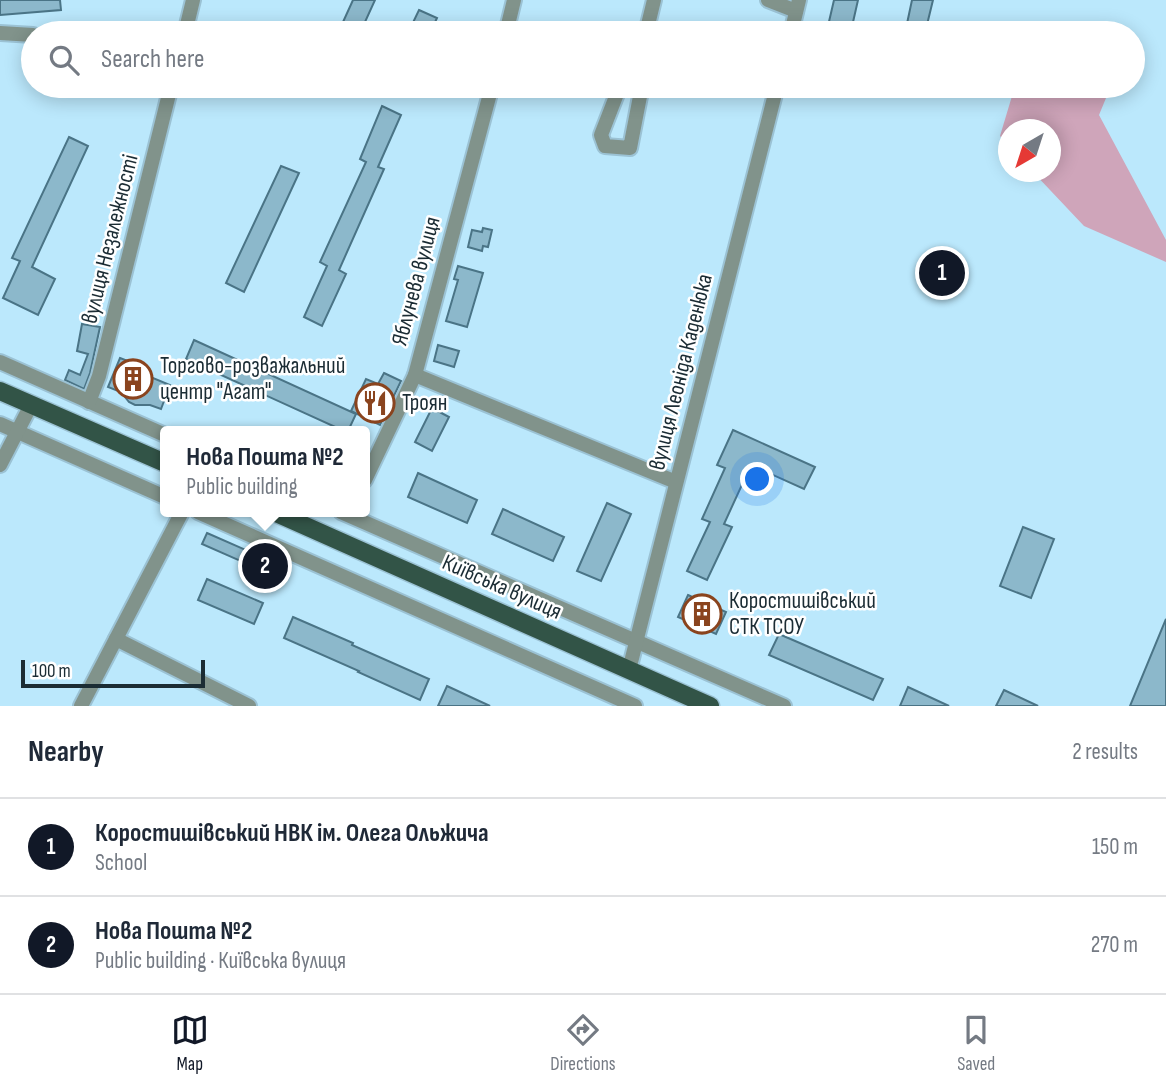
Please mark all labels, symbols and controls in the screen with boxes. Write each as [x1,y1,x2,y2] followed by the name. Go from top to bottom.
[21,21,1145,98] search box
[45,41,83,79] icon: search
[101,44,204,75] text: Search here
[998,119,1061,182] north arrow
[75,152,145,326] street label: вулиця Незалежності
[385,213,447,349] street label: Яблунева вулиця
[919,247,965,299] pin: 1
[643,271,719,473] street label: вулиця Леоніда Каденюка
[160,352,345,406] place label: Торгово-розважальний центр "Агат"
[112,358,154,400] building icon: Торгово-розважальний центр "Агат"
[354,382,396,424] restaurant icon: Троян
[402,389,447,417] place label: Троян
[160,426,370,517] popup
[186,442,344,473] text: Нова Пошта №2
[740,462,774,496] your location
[186,473,298,501] text: Public building
[242,540,288,592] pin: 2
[438,548,566,626] street label: Київська вулиця
[729,587,876,641] place label: Коростишівський СТК ТСОУ
[681,593,723,635] building icon: Коростишівський СТК ТСОУ
[21,657,205,689] scale bar
[32,660,71,683] text: 100 m
[28,734,104,770] text: Nearby
[1072,738,1138,766] text: 2 results
[95,818,489,849] text: Коростишівський НВК ім. Олега Ольжича
[46,833,56,861] text: 1
[1092,833,1138,861] text: 150 m
[95,849,147,877] text: School
[95,916,252,947] text: Нова Пошта №2
[46,931,56,959] text: 2
[1091,931,1138,959] text: 270 m
[95,947,346,975] text: Public building · Київська вулиця
[171,1011,209,1076] tab: Map
[550,1011,616,1076] tab: Directions
[957,1011,995,1076] tab: Saved

